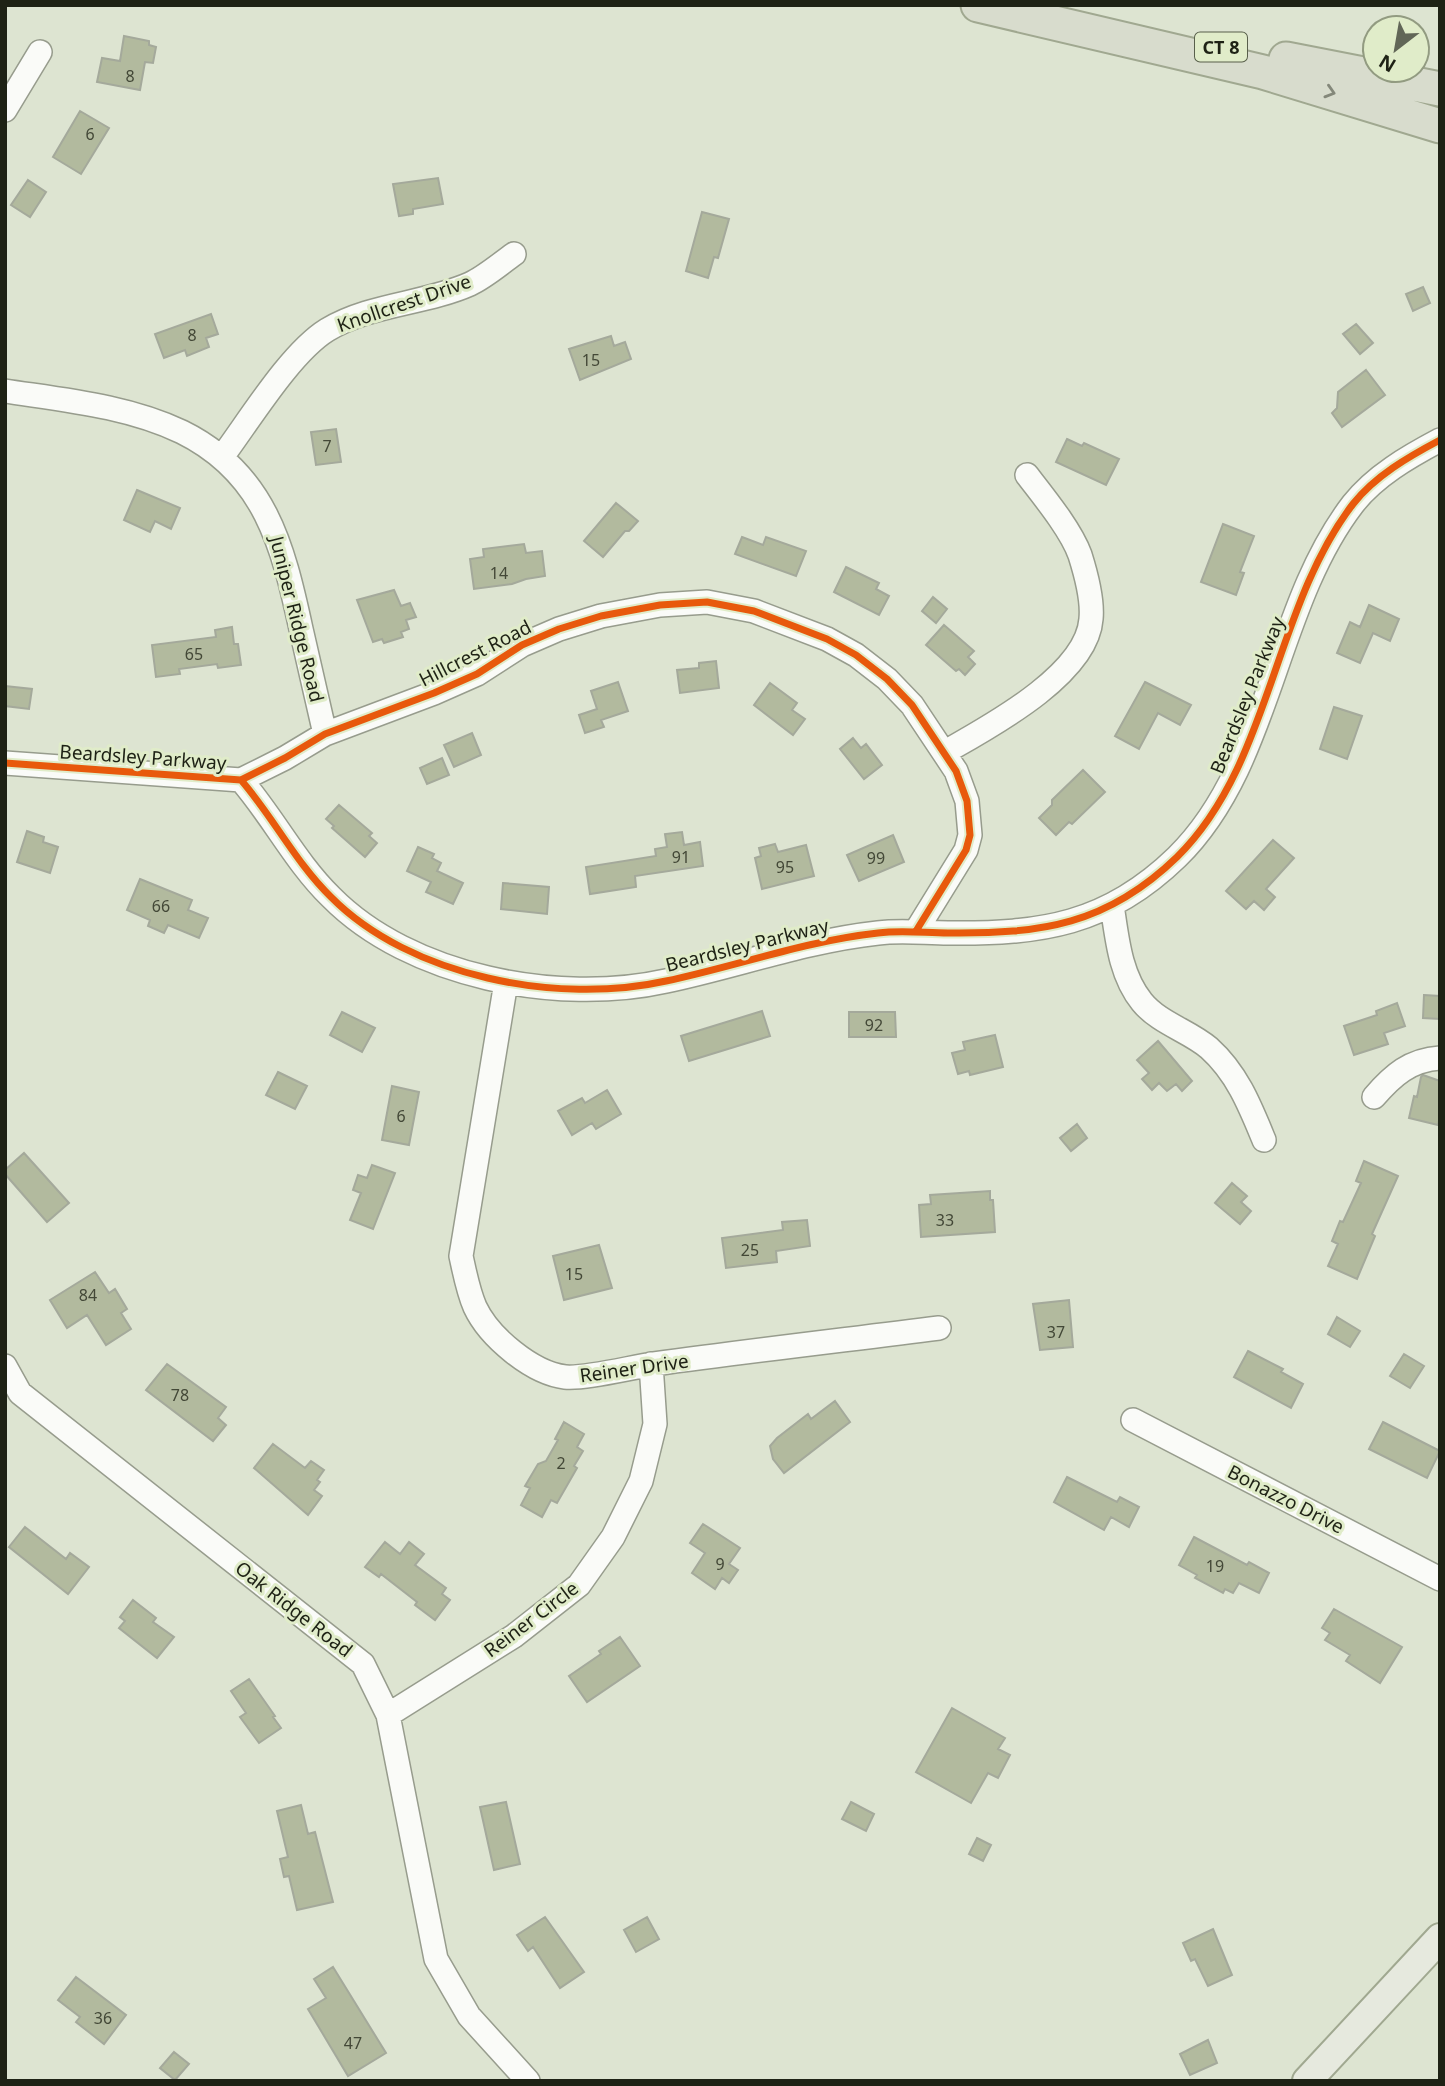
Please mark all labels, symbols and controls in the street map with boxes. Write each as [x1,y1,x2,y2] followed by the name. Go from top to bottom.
[1361,14,1431,84] north arrow
[1195,32,1247,62] road number: CT 8
[1374,48,1401,79] text: N
[125,65,135,87] house number: 8
[1324,84,1336,99] one-way arrow
[85,123,95,145] house number: 6
[334,268,474,338] street label: Knollcrest Drive
[187,324,197,346] house number: 8
[582,349,600,371] house number: 15
[322,435,332,457] house number: 7
[263,531,330,705] street label: Juniper Ridge Road
[490,562,508,584] house number: 14
[1204,612,1291,777] street label: Beardsley Parkway
[414,614,536,692] street label: Hillcrest Road
[185,643,203,665] house number: 65
[59,738,228,776] street label: Beardsley Parkway
[672,846,690,868] house number: 91
[867,847,885,869] house number: 99
[776,856,794,878] house number: 95
[152,895,170,917] house number: 66
[663,912,832,978] street label: Beardsley Parkway
[865,1014,883,1036] house number: 92
[396,1105,406,1127] house number: 6
[936,1209,954,1231] house number: 33
[741,1239,759,1261] house number: 25
[565,1263,583,1285] house number: 15
[79,1284,97,1306] house number: 84
[1047,1321,1065,1343] house number: 37
[578,1347,690,1389] street label: Reiner Drive
[171,1384,189,1406] house number: 78
[556,1452,566,1474] house number: 2
[1223,1458,1349,1540] street label: Bonazzo Drive
[715,1553,725,1575] house number: 9
[230,1555,358,1663] street label: Oak Ridge Road
[1206,1555,1224,1577] house number: 19
[479,1575,583,1663] street label: Reiner Circle
[94,2007,112,2029] house number: 36
[344,2032,362,2054] house number: 47

